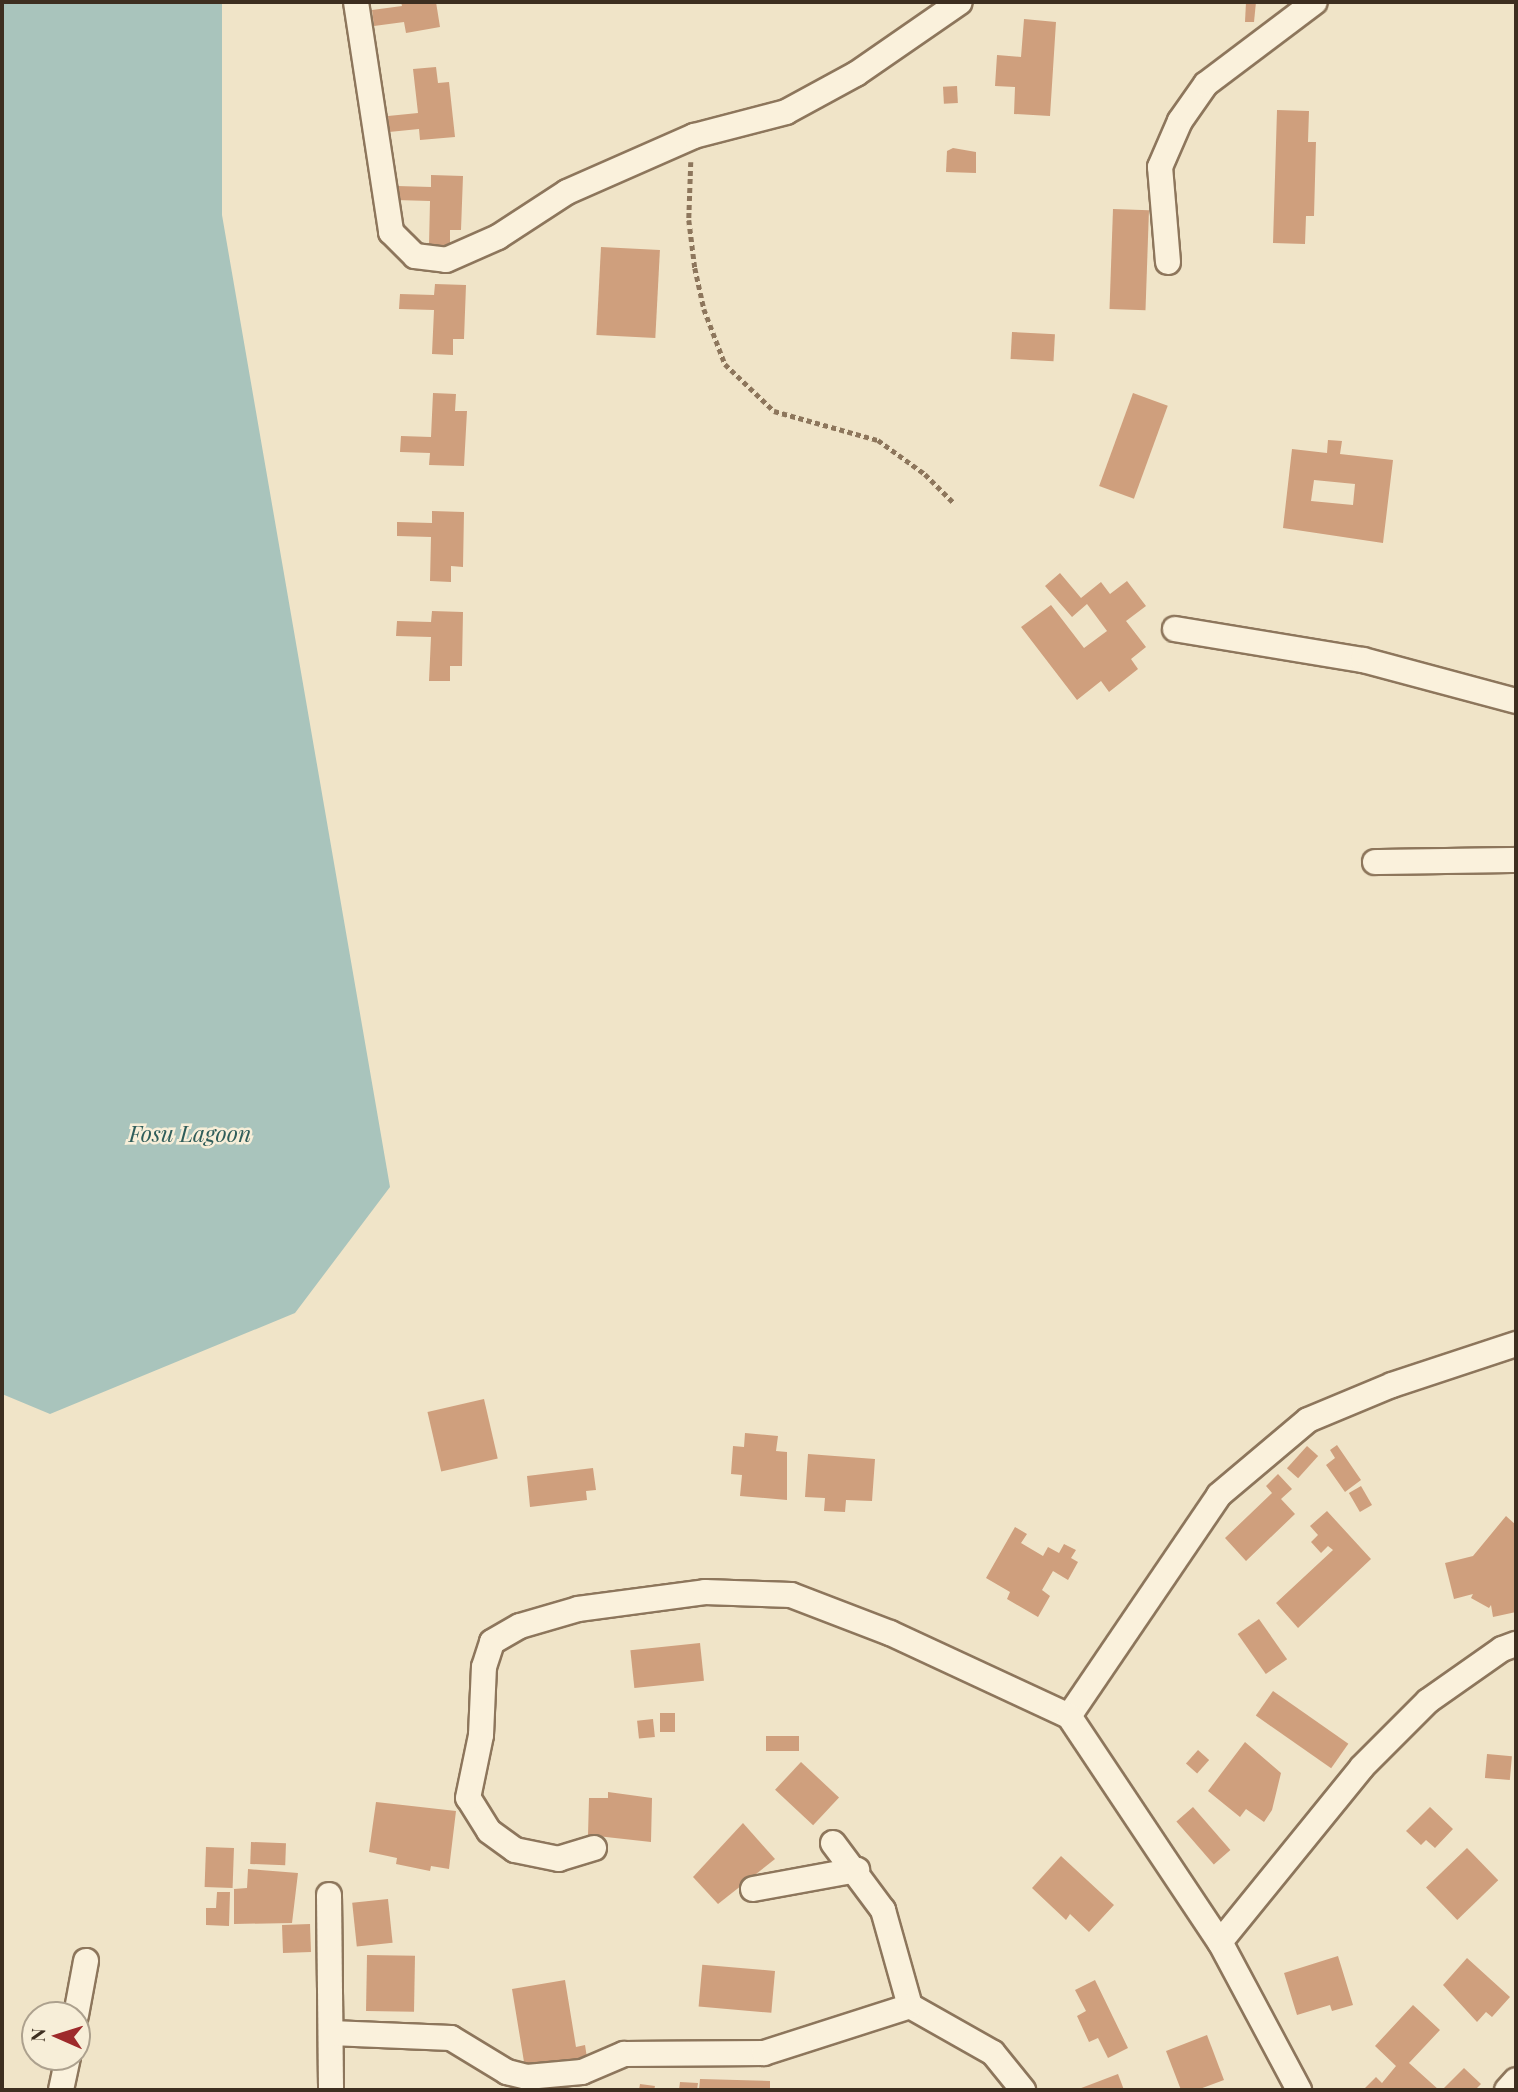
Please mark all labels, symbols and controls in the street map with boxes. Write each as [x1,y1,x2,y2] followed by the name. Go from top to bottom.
[129,1119,251,1147] water label: Fosu Lagoon
[21,2001,91,2071] north arrow
[24,2027,50,2043] text: N

